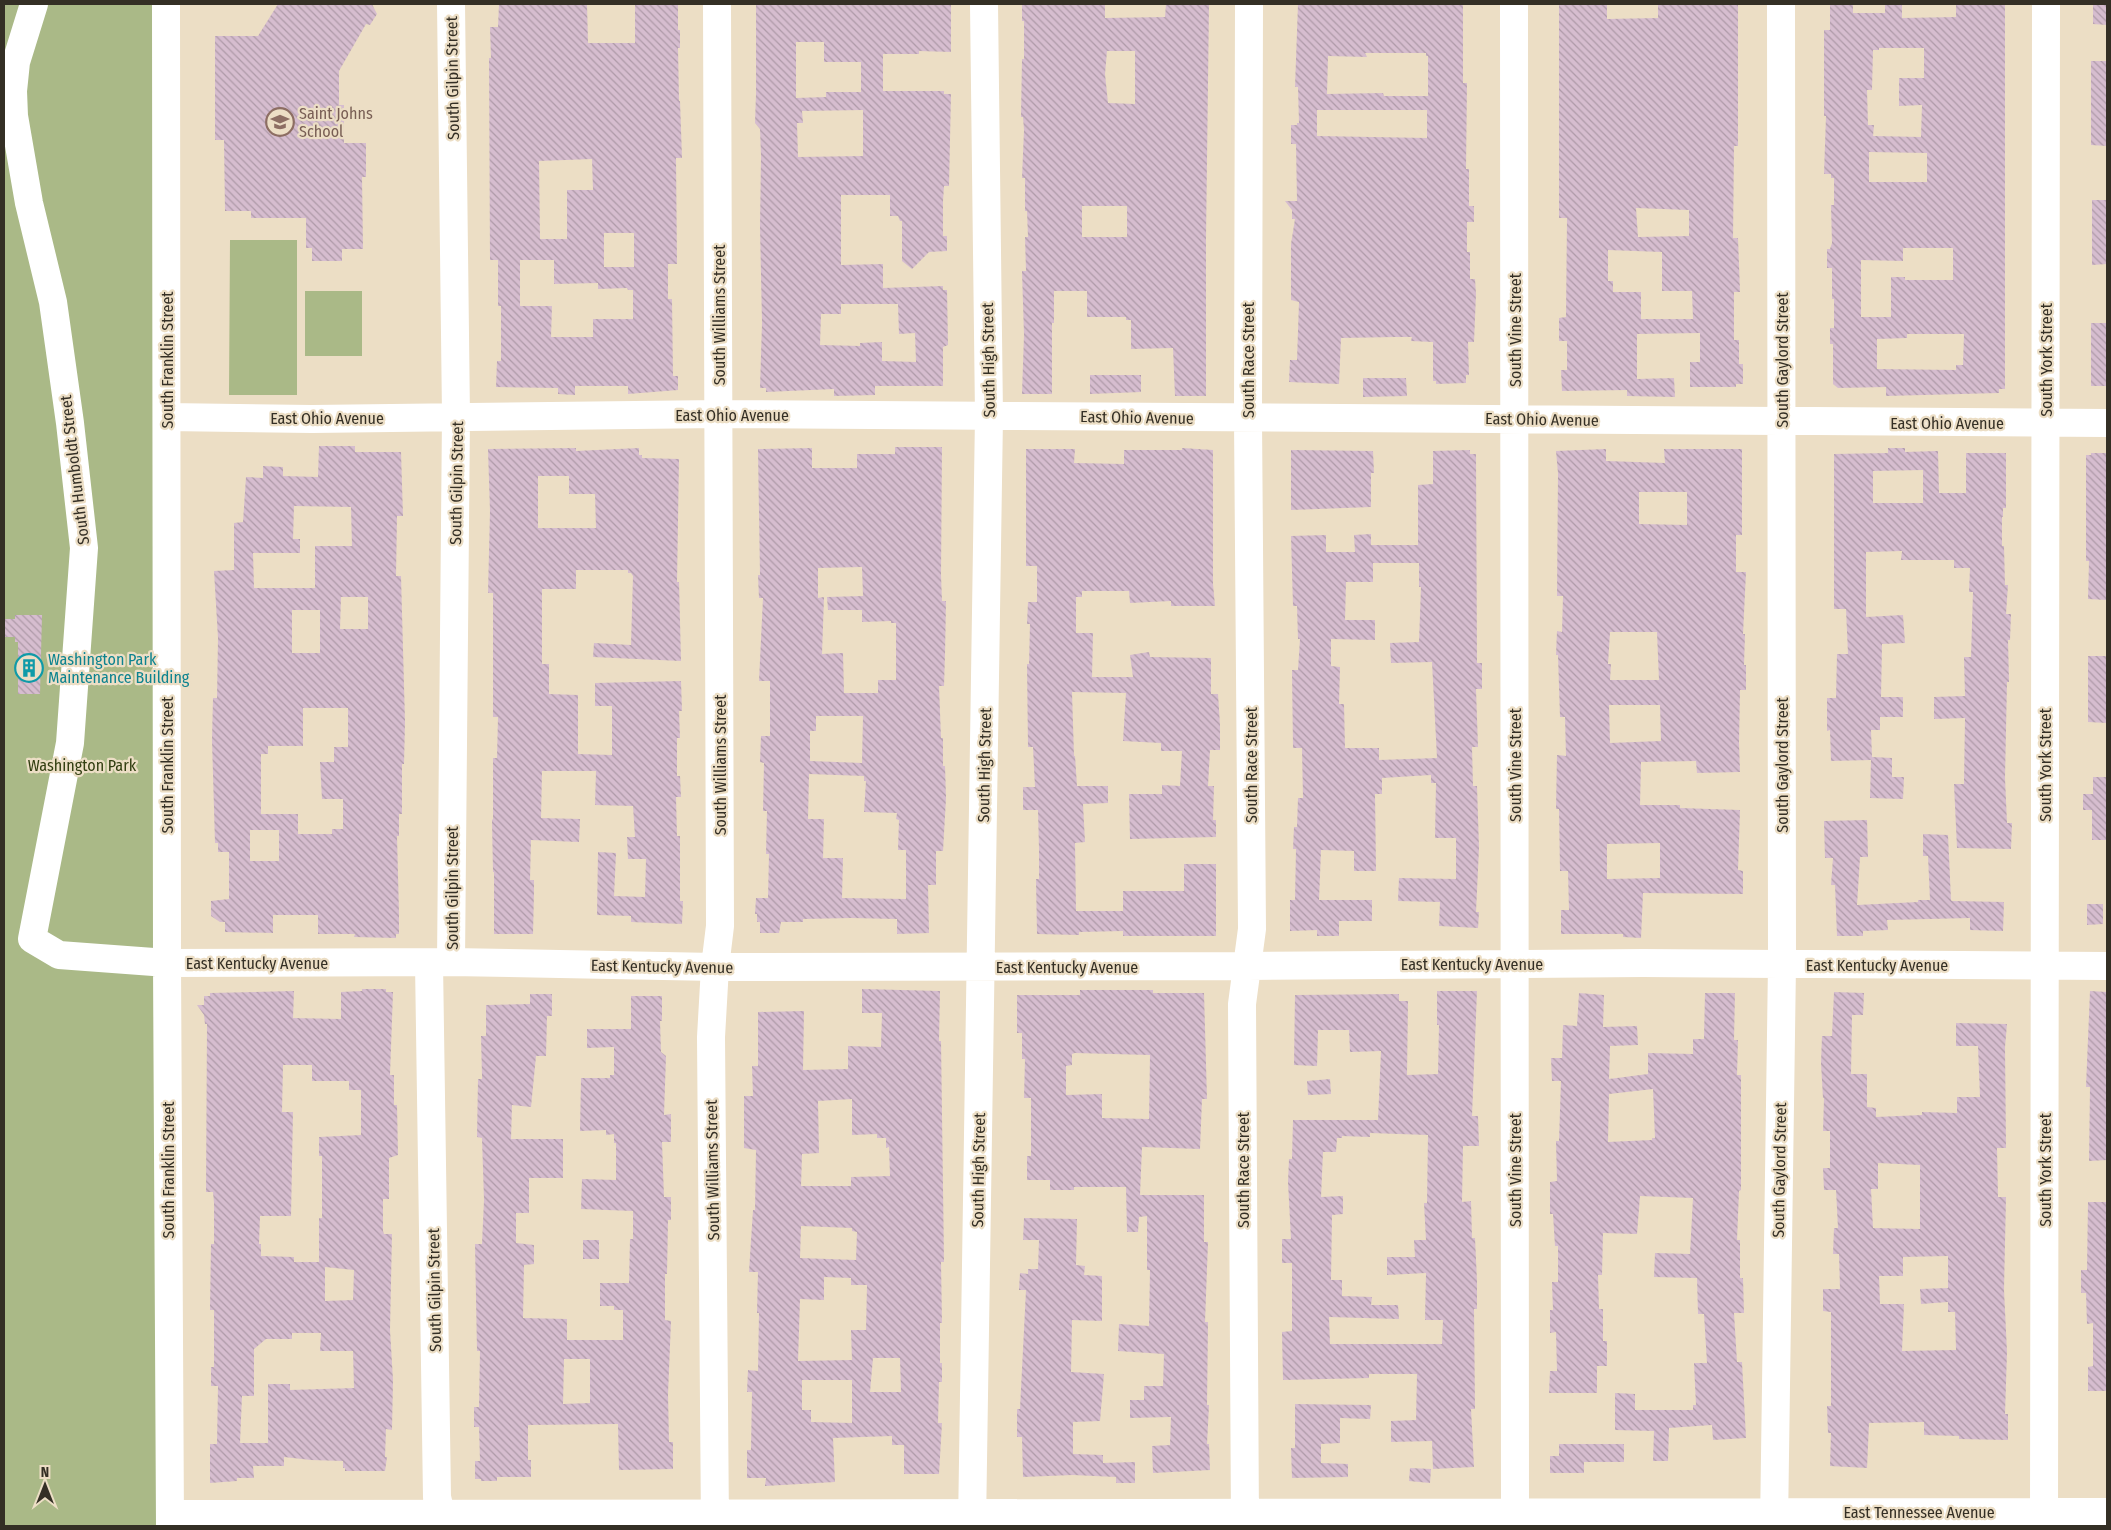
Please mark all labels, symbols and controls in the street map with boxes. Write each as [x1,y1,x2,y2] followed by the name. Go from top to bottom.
[442,15,463,140] street label: South Gilpin Street
[299,104,373,141] place label: Saint Johns School
[265,107,295,137] school or university icon: Saint Johns School
[710,244,729,385] street label: South Williams Street
[1506,272,1525,387] street label: South Vine Street
[158,291,177,429] street label: South Franklin Street
[1773,292,1792,428] street label: South Gaylord Street
[1239,301,1258,418] street label: South Race Street
[978,302,999,418] street label: South High Street
[2037,302,2056,417] street label: South York Street
[56,393,93,546] street label: South Humboldt Street
[675,406,789,425] street label: East Ohio Avenue
[1080,407,1194,428] street label: East Ohio Avenue
[270,409,384,428] street label: East Ohio Avenue
[1485,409,1599,430] street label: East Ohio Avenue
[1890,414,2004,433] street label: East Ohio Avenue
[446,420,467,545] street label: South Gilpin Street
[48,650,190,687] place label: Washington Park Maintenance Building
[14,653,44,683] building icon: Washington Park Maintenance Building
[711,694,730,835] street label: South Williams Street
[158,696,177,834] street label: South Franklin Street
[1773,697,1792,833] street label: South Gaylord Street
[1242,706,1261,823] street label: South Race Street
[974,707,995,823] street label: South High Street
[1506,707,1525,822] street label: South Vine Street
[2036,707,2055,822] street label: South York Street
[28,756,137,775] park label: Washington Park
[443,825,462,950] street label: South Gilpin Street
[186,954,328,973] street label: East Kentucky Avenue
[1401,955,1543,974] street label: East Kentucky Avenue
[591,956,733,977] street label: East Kentucky Avenue
[1806,956,1948,975] street label: East Kentucky Avenue
[996,958,1138,977] street label: East Kentucky Avenue
[702,1099,723,1241] street label: South Williams Street
[159,1101,178,1239] street label: South Franklin Street
[1769,1101,1790,1238] street label: South Gaylord Street
[1234,1111,1253,1228] street label: South Race Street
[968,1112,989,1228] street label: South High Street
[1506,1112,1525,1227] street label: South Vine Street
[2036,1112,2055,1227] street label: South York Street
[424,1227,445,1352] street label: South Gilpin Street
[20,1460,70,1510] north arrow
[41,1464,49,1481] text: N
[1843,1503,1995,1522] street label: East Tennessee Avenue

